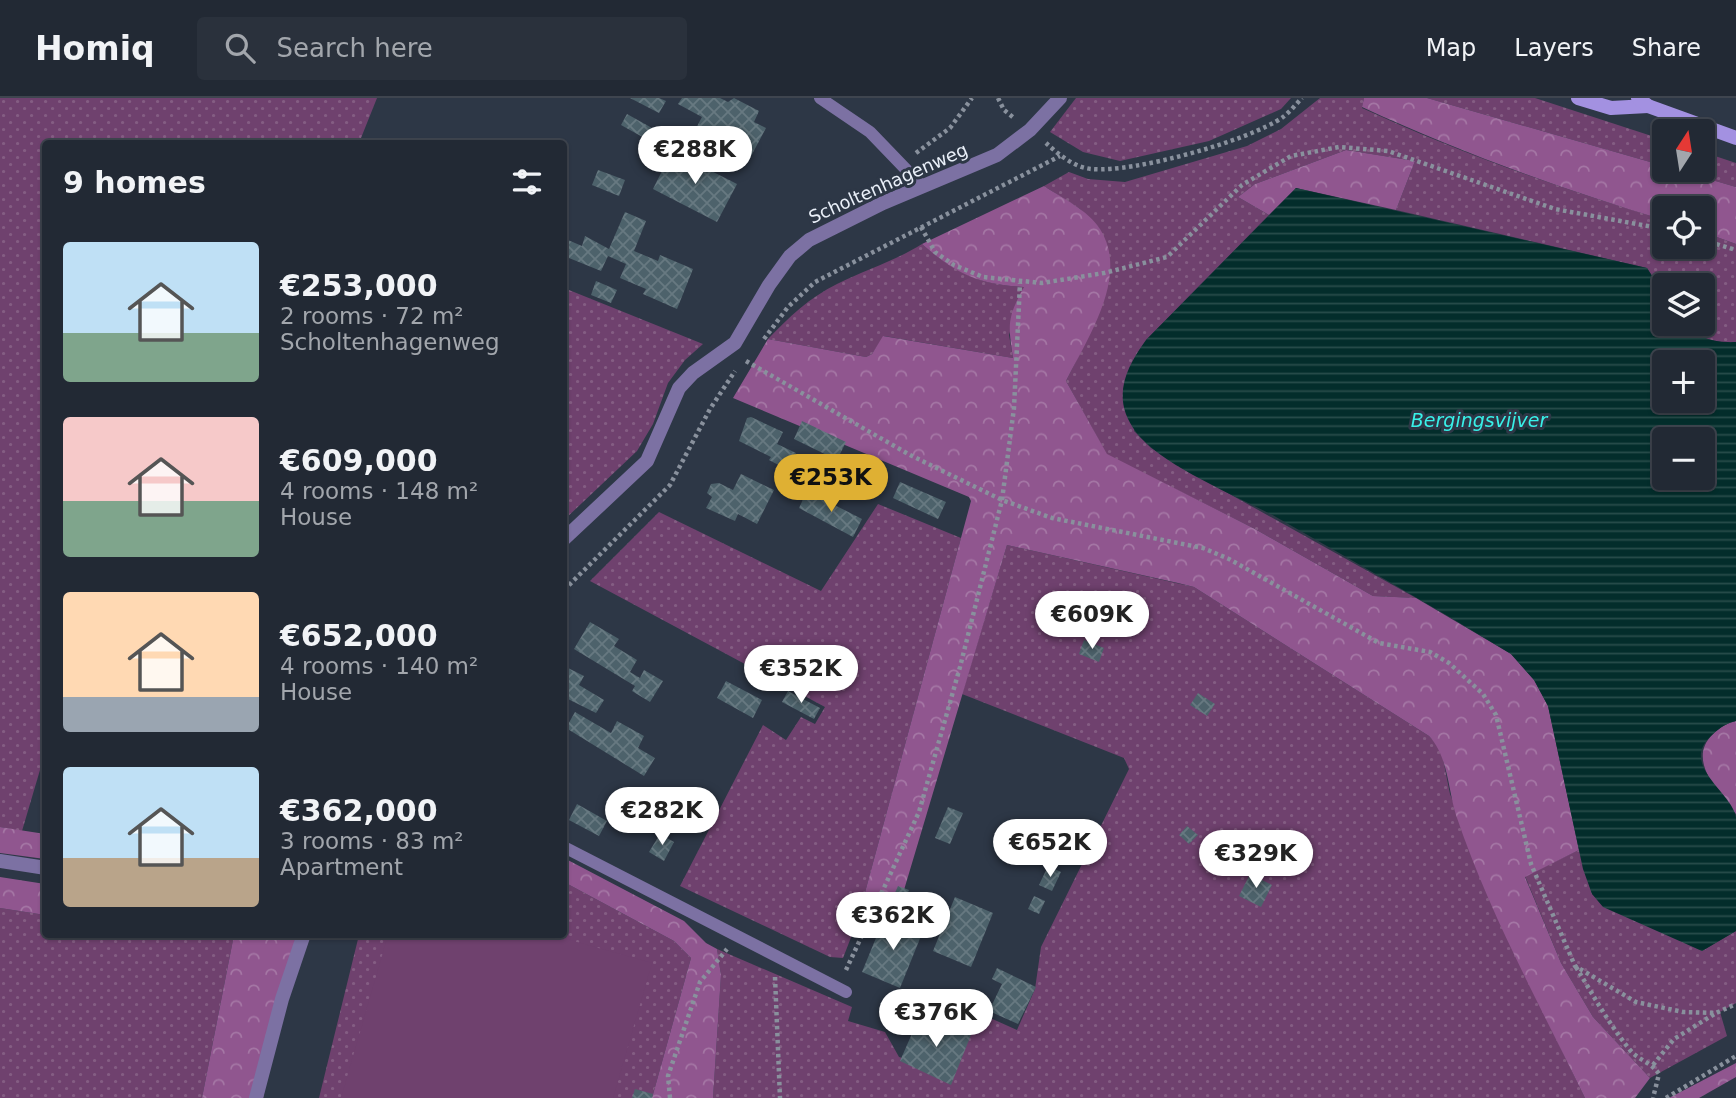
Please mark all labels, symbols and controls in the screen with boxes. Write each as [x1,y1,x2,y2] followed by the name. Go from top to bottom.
[197,17,687,80] search box
[35,29,155,68] text: Homiq
[221,29,259,67] icon: search
[277,33,433,63] text: Search here
[1426,34,1476,62] text: Map
[1514,34,1594,62] text: Layers
[1632,34,1701,62] text: Share
[1652,119,1715,182] north arrow
[1652,119,1715,490] map controls
[646,126,744,186] pin: €288K
[654,136,736,162] text: €288K
[805,138,971,228] street label: Scholtenhagenweg
[508,163,546,201] icon: filters
[63,165,206,200] text: 9 homes
[1652,196,1715,259] button: locate
[280,268,438,303] text: €253,000
[119,270,203,354] icon: home
[1652,273,1715,336] button: layers
[280,303,464,329] text: 2 rooms · 72 m²
[280,329,500,355] text: Scholtenhagenweg
[1652,350,1715,413] button: +
[1411,409,1548,431] water label: Bergingsvijver
[1652,427,1715,490] button: −
[280,443,438,478] text: €609,000
[119,445,203,529] icon: home
[782,454,880,514] pin: €253K
[790,464,872,490] text: €253K
[280,478,478,504] text: 4 rooms · 148 m²
[280,504,352,530] text: House
[1043,592,1141,651] pin: €609K
[1051,601,1133,627] text: €609K
[280,618,438,653] text: €652,000
[119,620,203,704] icon: home
[752,646,850,705] pin: €352K
[280,653,478,679] text: 4 rooms · 140 m²
[760,655,842,681] text: €352K
[280,679,352,705] text: House
[613,788,711,847] pin: €282K
[280,793,438,828] text: €362,000
[119,795,203,879] icon: home
[621,797,703,823] text: €282K
[1001,820,1099,879] pin: €652K
[280,828,464,854] text: 3 rooms · 83 m²
[1009,829,1091,855] text: €652K
[1207,830,1305,890] pin: €329K
[1215,840,1297,866] text: €329K
[280,854,403,880] text: Apartment
[844,892,942,952] pin: €362K
[852,902,934,928] text: €362K
[887,990,985,1049] pin: €376K
[895,999,977,1025] text: €376K

